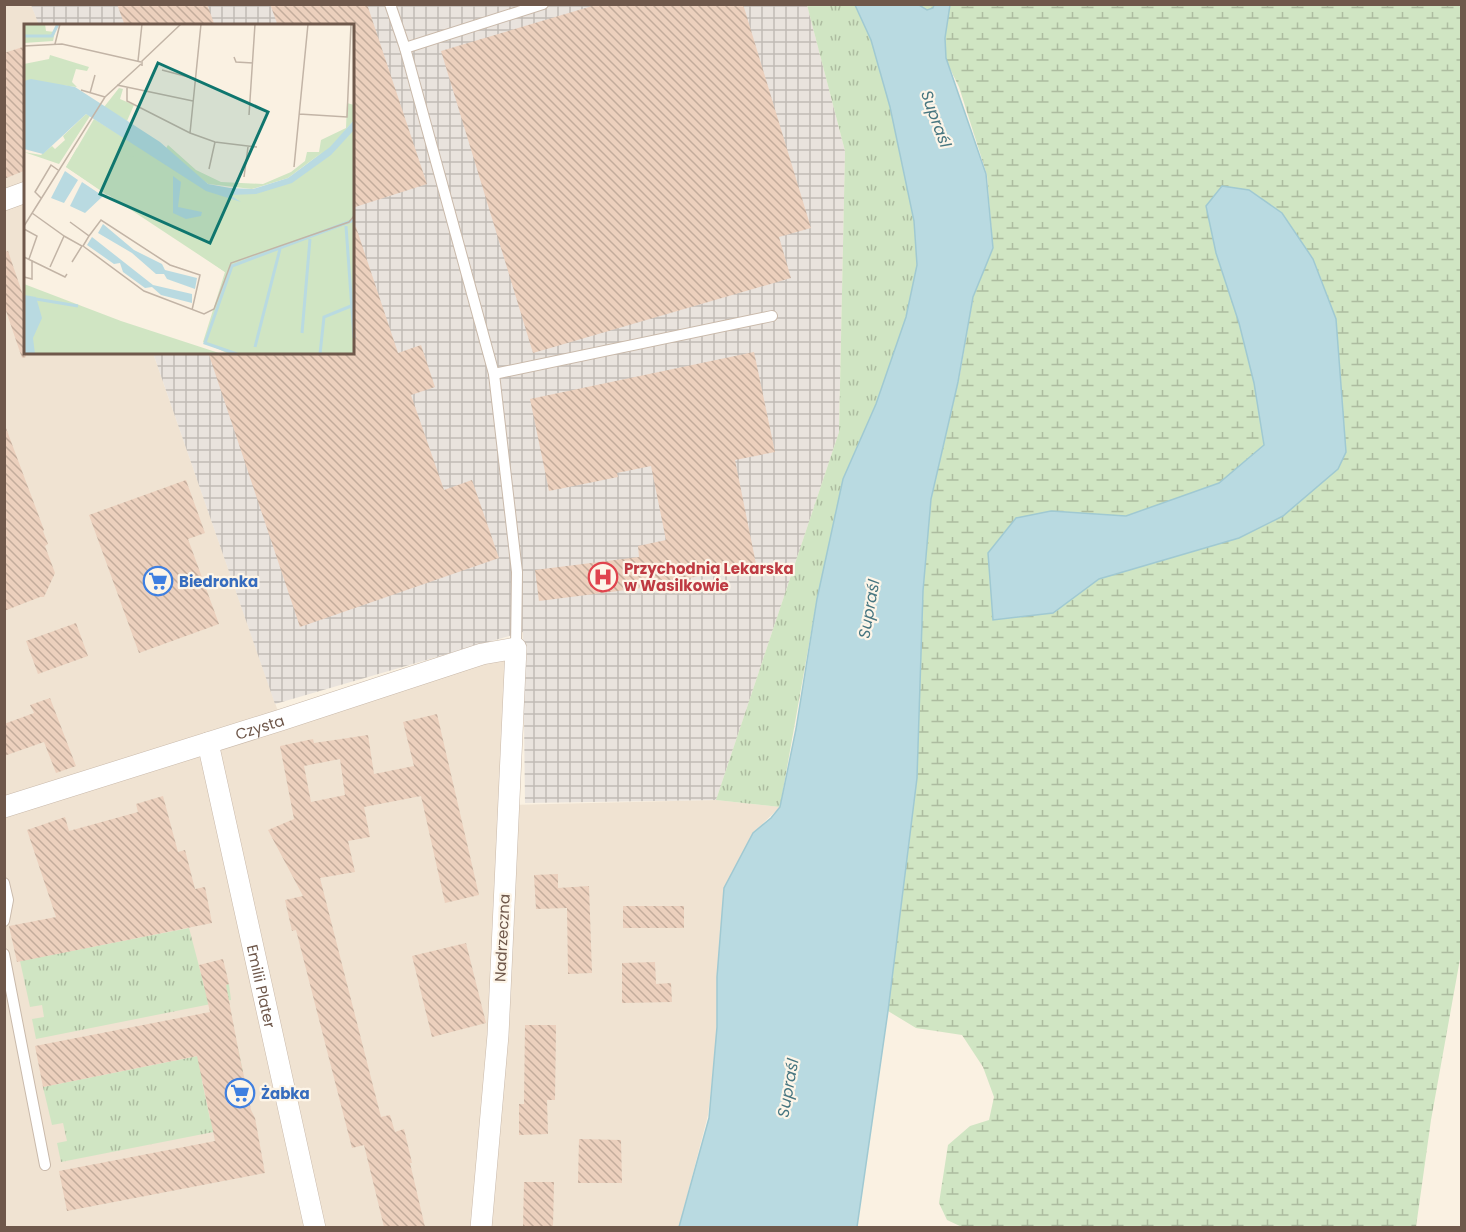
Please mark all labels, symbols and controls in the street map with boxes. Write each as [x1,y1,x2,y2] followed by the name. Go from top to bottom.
[24,24,354,354] inset map
[915,87,957,151] water label: Supraśl
[624,558,794,596] place label: Przychodnia Lekarska w Wasilkowie
[587,561,619,593] hospital icon: Przychodnia Lekarska w Wasilkowie
[142,565,174,597] supermarket icon: Biedronka
[179,571,258,592] place label: Biedronka
[853,578,885,640] water label: Supraśl
[233,709,287,744] street label: Czysta
[489,893,515,983] street label: Nadrzeczna
[242,942,281,1030] street label: Emilii Plater
[772,1057,804,1119] water label: Supraśl
[224,1077,256,1109] supermarket icon: Żabka
[261,1083,310,1104] place label: Żabka

